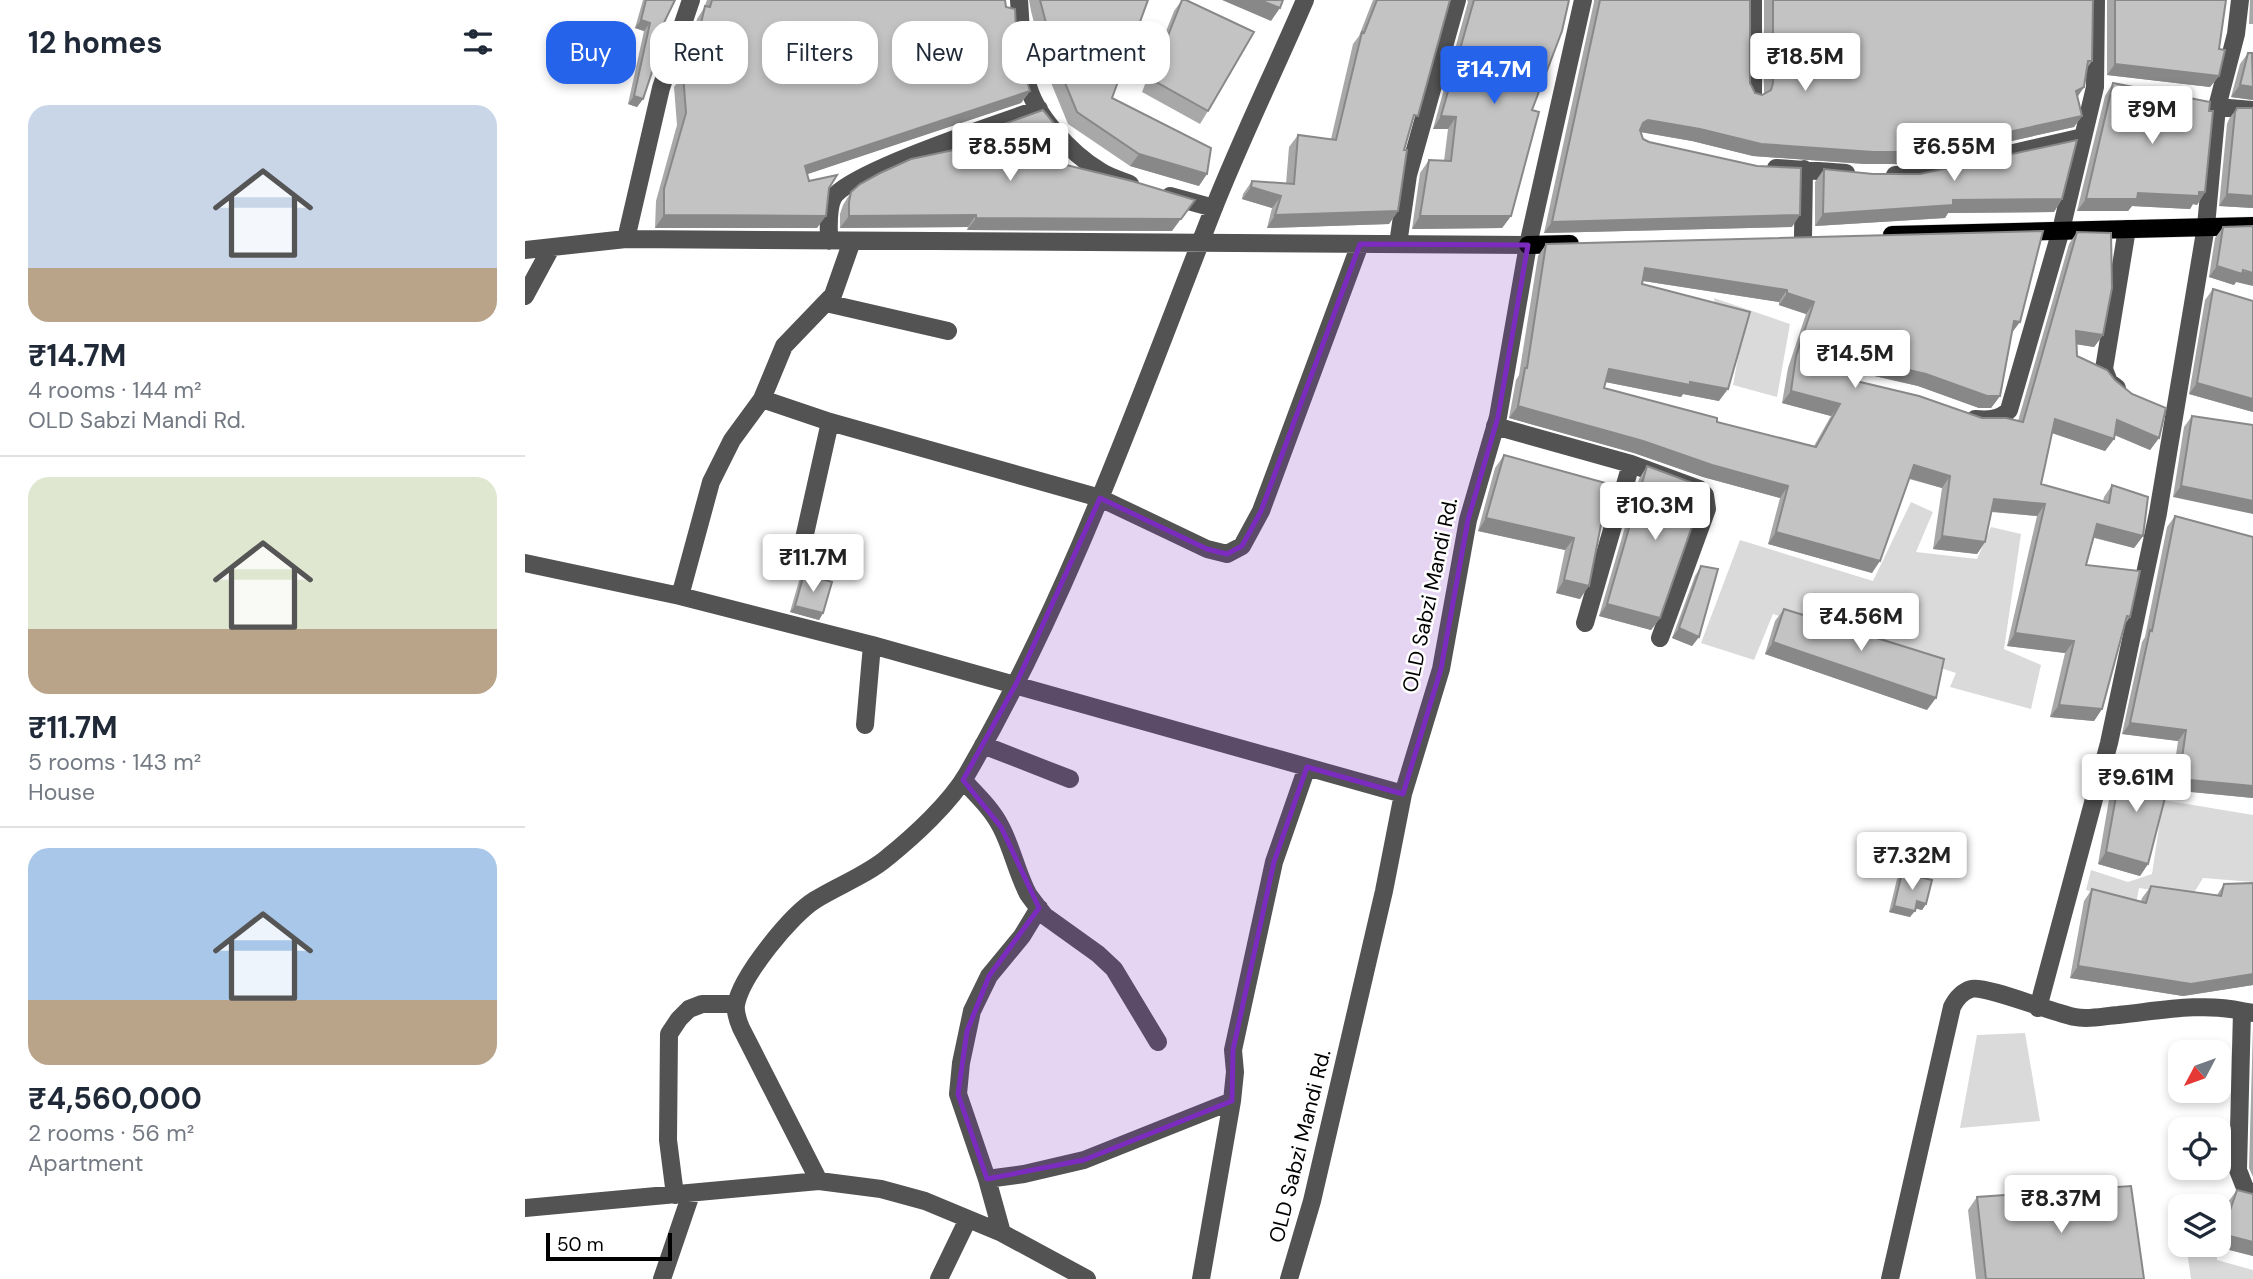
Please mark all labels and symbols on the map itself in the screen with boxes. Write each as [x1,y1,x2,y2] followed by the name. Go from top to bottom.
[1748,34,1862,93] pin: ₹18.5M
[1437,46,1551,106] pin: ₹14.7M
[2118,86,2186,146] pin: ₹9M
[953,124,1067,183] pin: ₹8.55M
[1897,124,2011,183] pin: ₹6.55M
[1798,330,1912,390] pin: ₹14.5M
[1598,482,1712,542] pin: ₹10.3M
[1396,495,1464,695] street label: OLD Sabzi Mandi Rd.
[756,534,870,594] pin: ₹11.7M
[1804,594,1918,653] pin: ₹4.56M
[2079,754,2193,814] pin: ₹9.61M
[1855,832,1969,892] pin: ₹7.32M
[2168,1040,2231,1102] north arrow
[1262,1046,1338,1246] street label: OLD Sabzi Mandi Rd.
[2004,1176,2118,1235] pin: ₹8.37M
[546,1230,672,1262] scale bar

